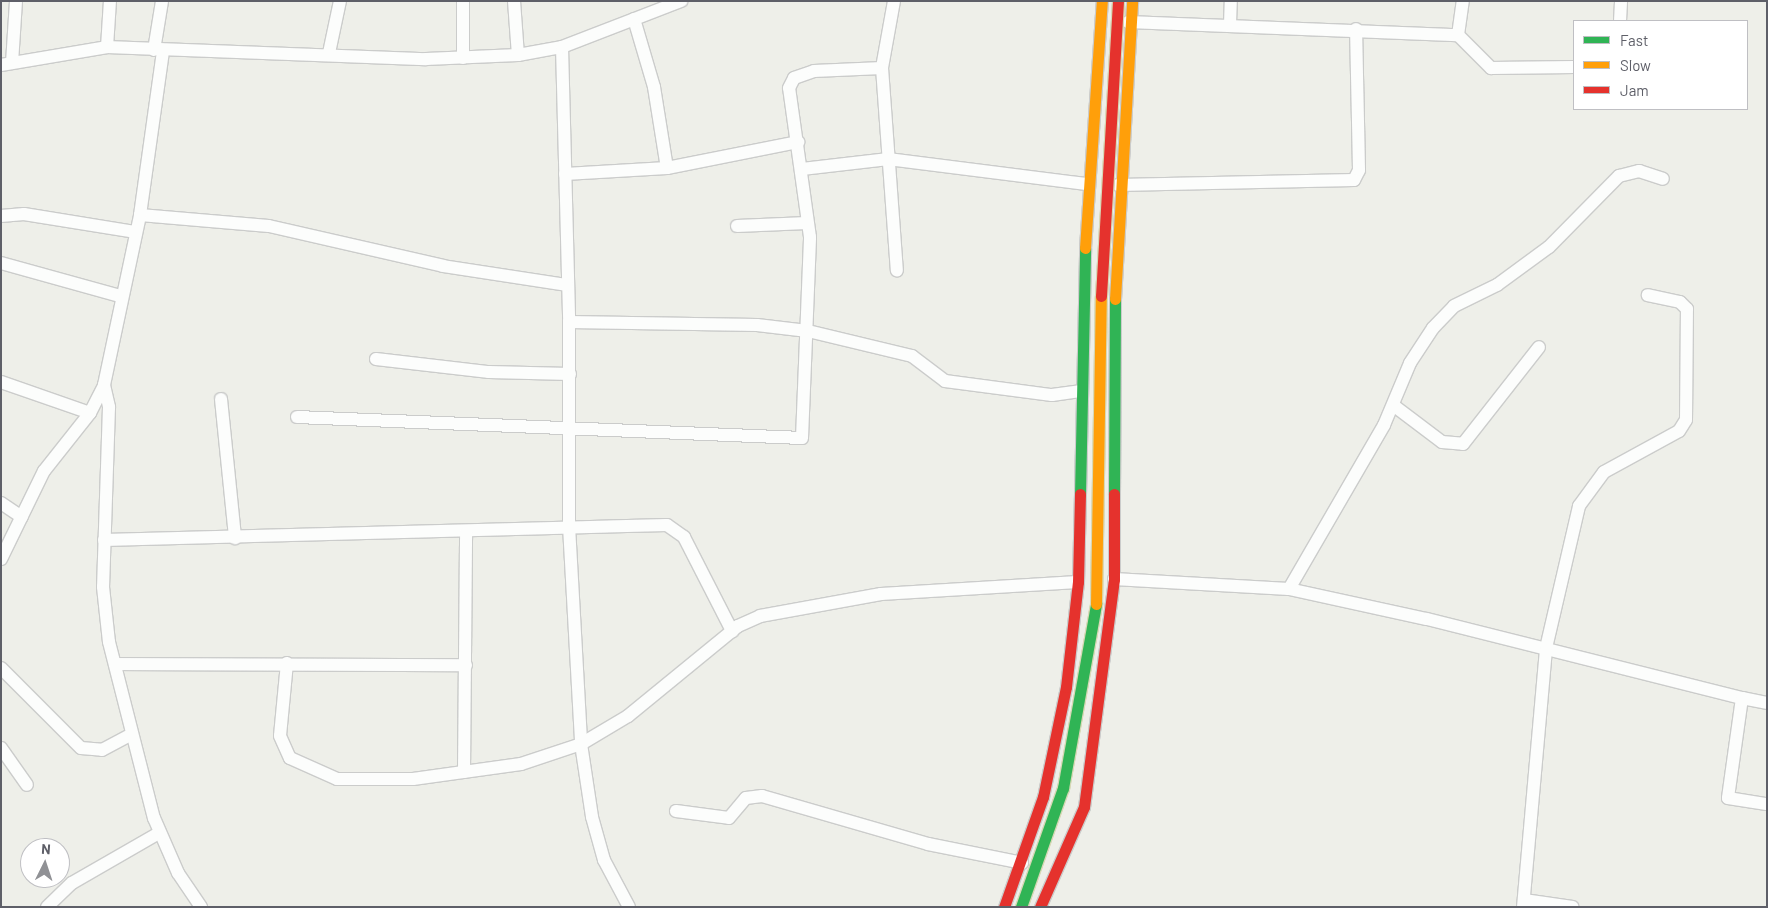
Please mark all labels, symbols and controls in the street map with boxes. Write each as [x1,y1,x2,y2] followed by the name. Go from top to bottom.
[1573,20,1748,110] legend
[1620,31,1648,49] text: Fast
[1620,56,1651,74] text: Slow
[1620,81,1649,99] text: Jam
[20,838,70,888] north arrow
[41,840,51,857] text: N

